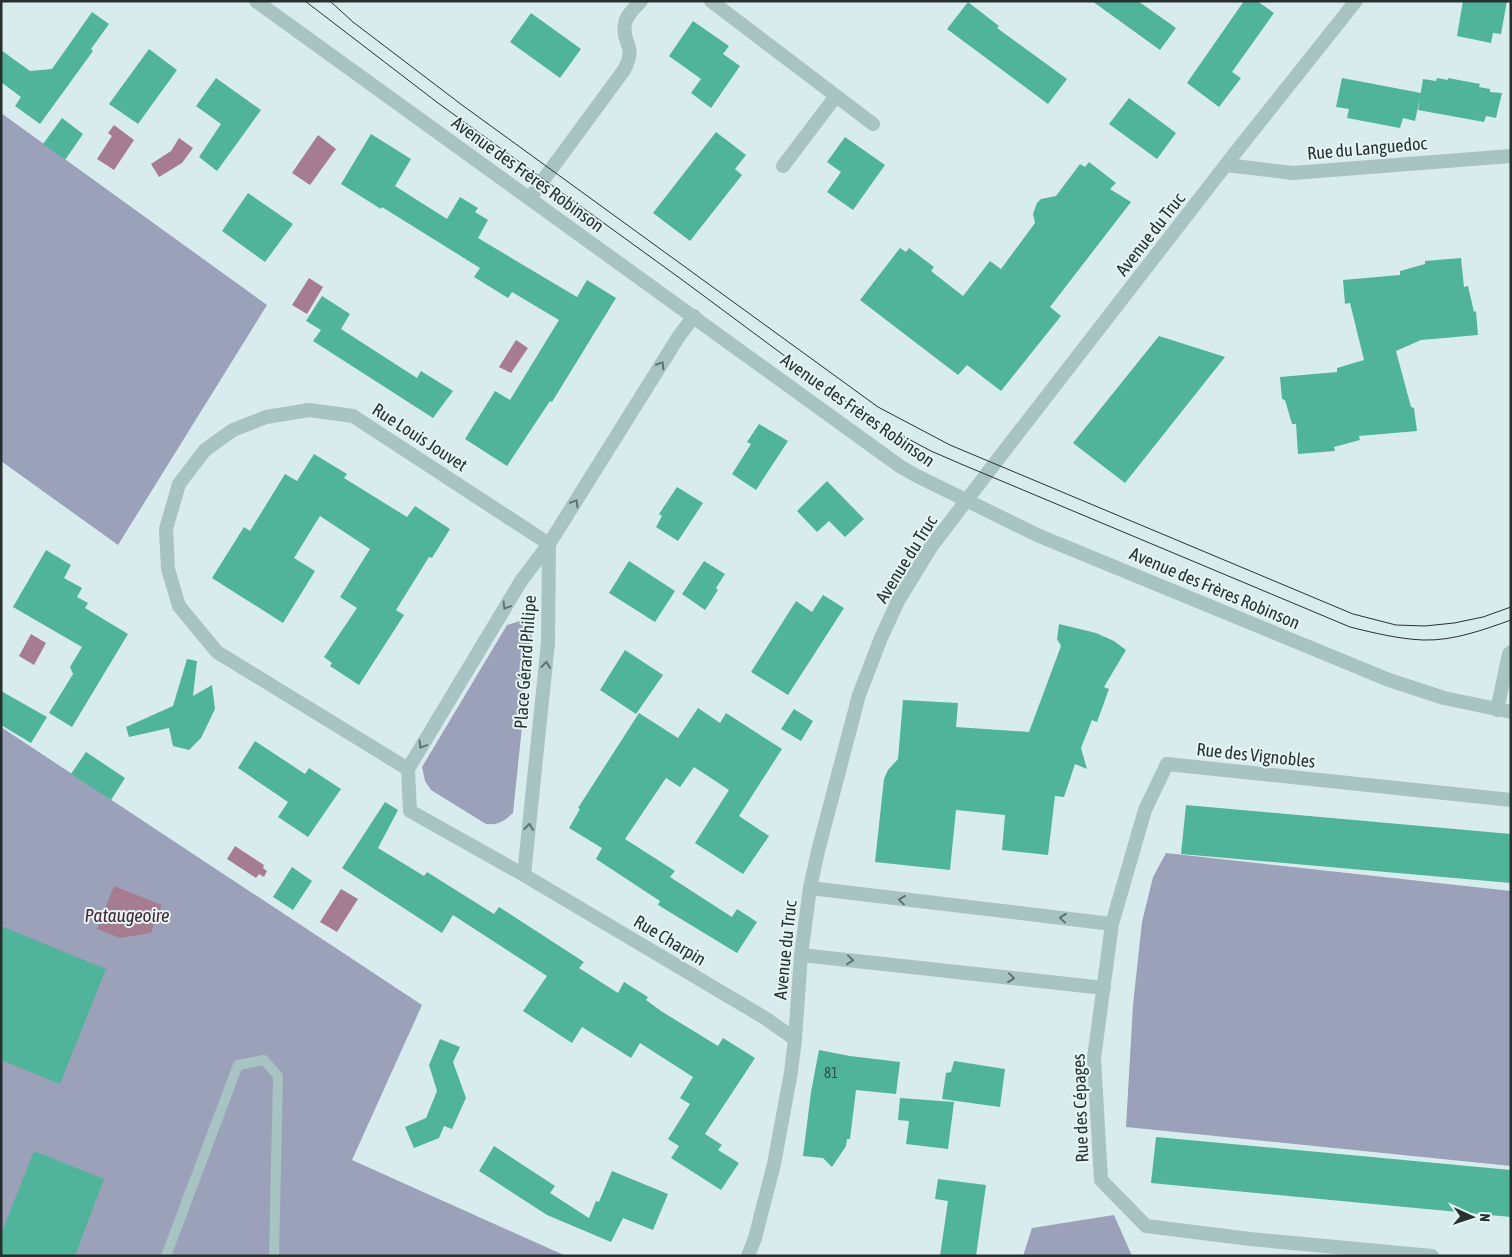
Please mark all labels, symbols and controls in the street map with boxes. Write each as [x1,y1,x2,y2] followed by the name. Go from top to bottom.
[448,112,608,236] street label: Avenue des Frères Robinson
[1306,132,1428,164] street label: Rue du Languedoc
[1111,188,1189,280] street label: Avenue du Truc
[777,349,939,471] street label: Avenue des Frères Robinson
[655,361,664,370] one-way arrow
[369,399,471,475] street label: Rue Louis Jouvet
[568,499,578,508] one-way arrow
[871,511,941,607] street label: Avenue du Truc
[1127,543,1303,633] street label: Avenue des Frères Robinson
[510,594,540,730] street label: Place Gérard Philipe
[502,601,512,610] one-way arrow
[540,661,551,669] one-way arrow
[1196,738,1316,772] street label: Rue des Vignobles
[418,740,428,749] one-way arrow
[523,823,534,831] one-way arrow
[898,895,906,906] one-way arrow
[769,899,801,1001] street label: Avenue du Truc
[84,904,170,926] water label: Pataugeoire
[630,910,710,970] street label: Rue Charpin
[1059,913,1067,924] one-way arrow
[846,954,854,965] one-way arrow
[1008,972,1016,983] one-way arrow
[1068,1053,1092,1163] street label: Rue des Cépages
[824,1064,838,1081] house number: 81
[1447,1192,1497,1242] north arrow
[1477,1213,1493,1222] text: N

